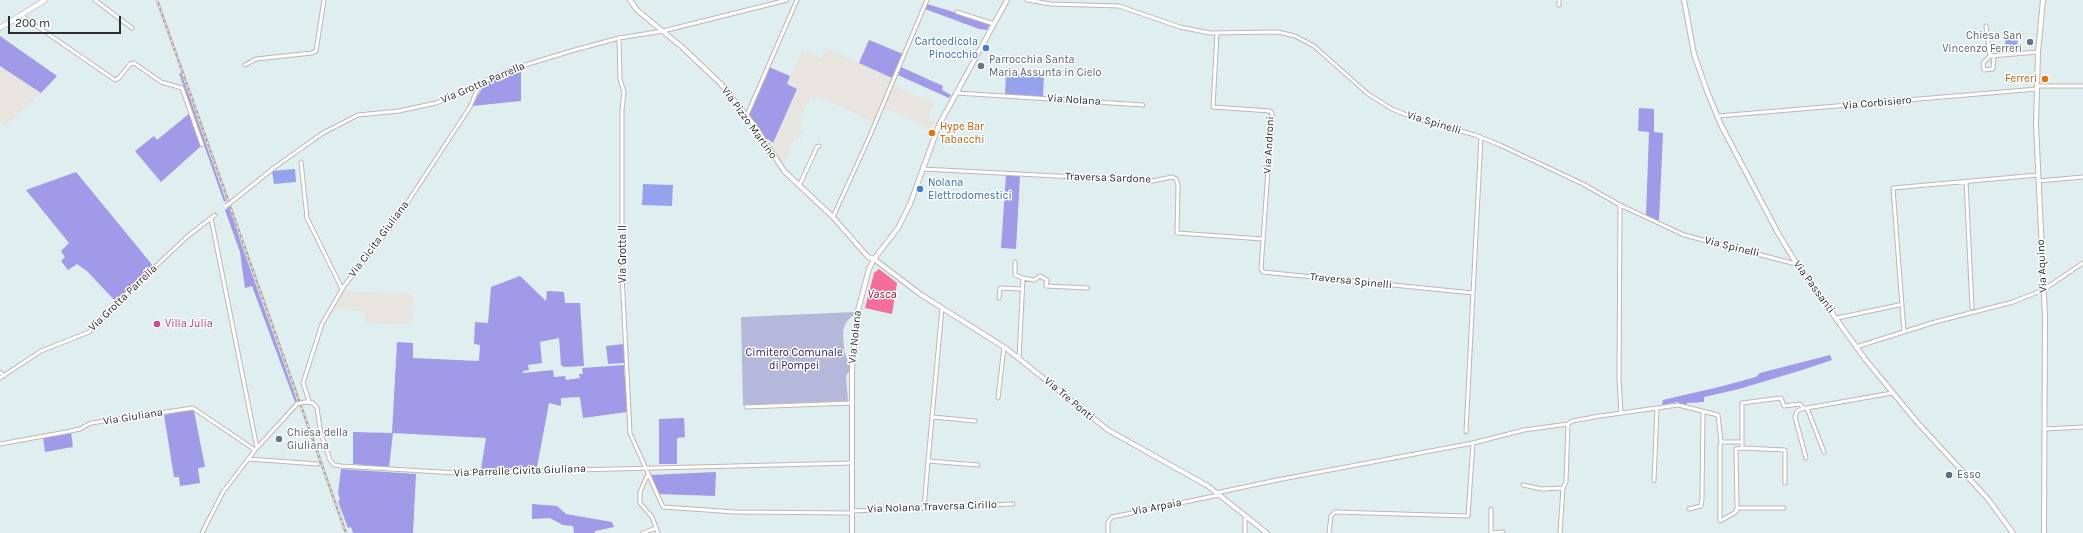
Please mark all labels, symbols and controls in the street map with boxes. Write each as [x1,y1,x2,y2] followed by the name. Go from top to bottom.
[10,8,123,34] scale bar
[15,16,50,30] text: 200 m
[1942,29,2022,55] place label: Chiesa San Vincenzo Ferreri
[915,35,978,61] place label: Cartoedicola Pinocchio
[2025,37,2035,47] marker: Chiesa San Vincenzo Ferreri
[981,43,991,53] marker: Cartoedicola Pinocchio
[989,53,1102,79] place label: Parrocchia Santa Maria Assunta in Cielo
[439,59,527,107] street label: Via Grotta Parrella
[976,61,986,71] marker: Parrocchia Santa Maria Assunta in Cielo
[2005,72,2037,86] place label: Ferreri
[2040,74,2050,84] marker: Ferreri
[718,84,780,162] street label: Via Pizzo Martino
[1047,92,1101,108] street label: Via Nolana
[1842,93,1912,113] street label: Via Corbisiero
[1405,108,1463,138] street label: Via Spinelli
[1261,116,1277,174] street label: Via Androni
[940,120,984,146] place label: Hype Bar Tabacchi
[927,128,937,138] marker: Hype Bar Tabacchi
[1065,170,1151,186] street label: Traversa Sardone
[928,176,1012,202] place label: Nolana Elettrodomestici
[915,184,925,194] marker: Nolana Elettrodomestici
[346,198,412,280] street label: Via Cicita Giuliana
[616,225,630,283] street label: Via Grotta II
[1703,234,1761,260] street label: Via Spinelli
[2034,239,2050,293] street label: Via Aquino
[1790,258,1838,316] street label: Via Passanti
[86,262,160,334] street label: Via Grotta Parrella
[1309,270,1393,292] street label: Traversa Spinelli
[867,288,897,302] water label: Vasca
[846,310,864,364] street label: Via Nolana
[165,317,213,331] place label: Villa Julia
[152,319,162,329] marker: Villa Julia
[745,346,843,372] park label: Cimitero Comunale di Pompei
[1041,374,1097,424] street label: Via Tre Ponti
[102,406,164,428] street label: Via Giuliana
[287,426,348,452] place label: Chiesa della Giuliana
[274,434,284,444] marker: Chiesa della Giuliana
[454,462,586,480] street label: Via Parrelle Civita Giuliana
[1957,468,1981,482] place label: Esso
[1944,470,1954,480] marker: Esso
[1131,496,1183,518] street label: Via Arpaia
[867,498,997,516] street label: Via Nolana Traversa Cirillo

